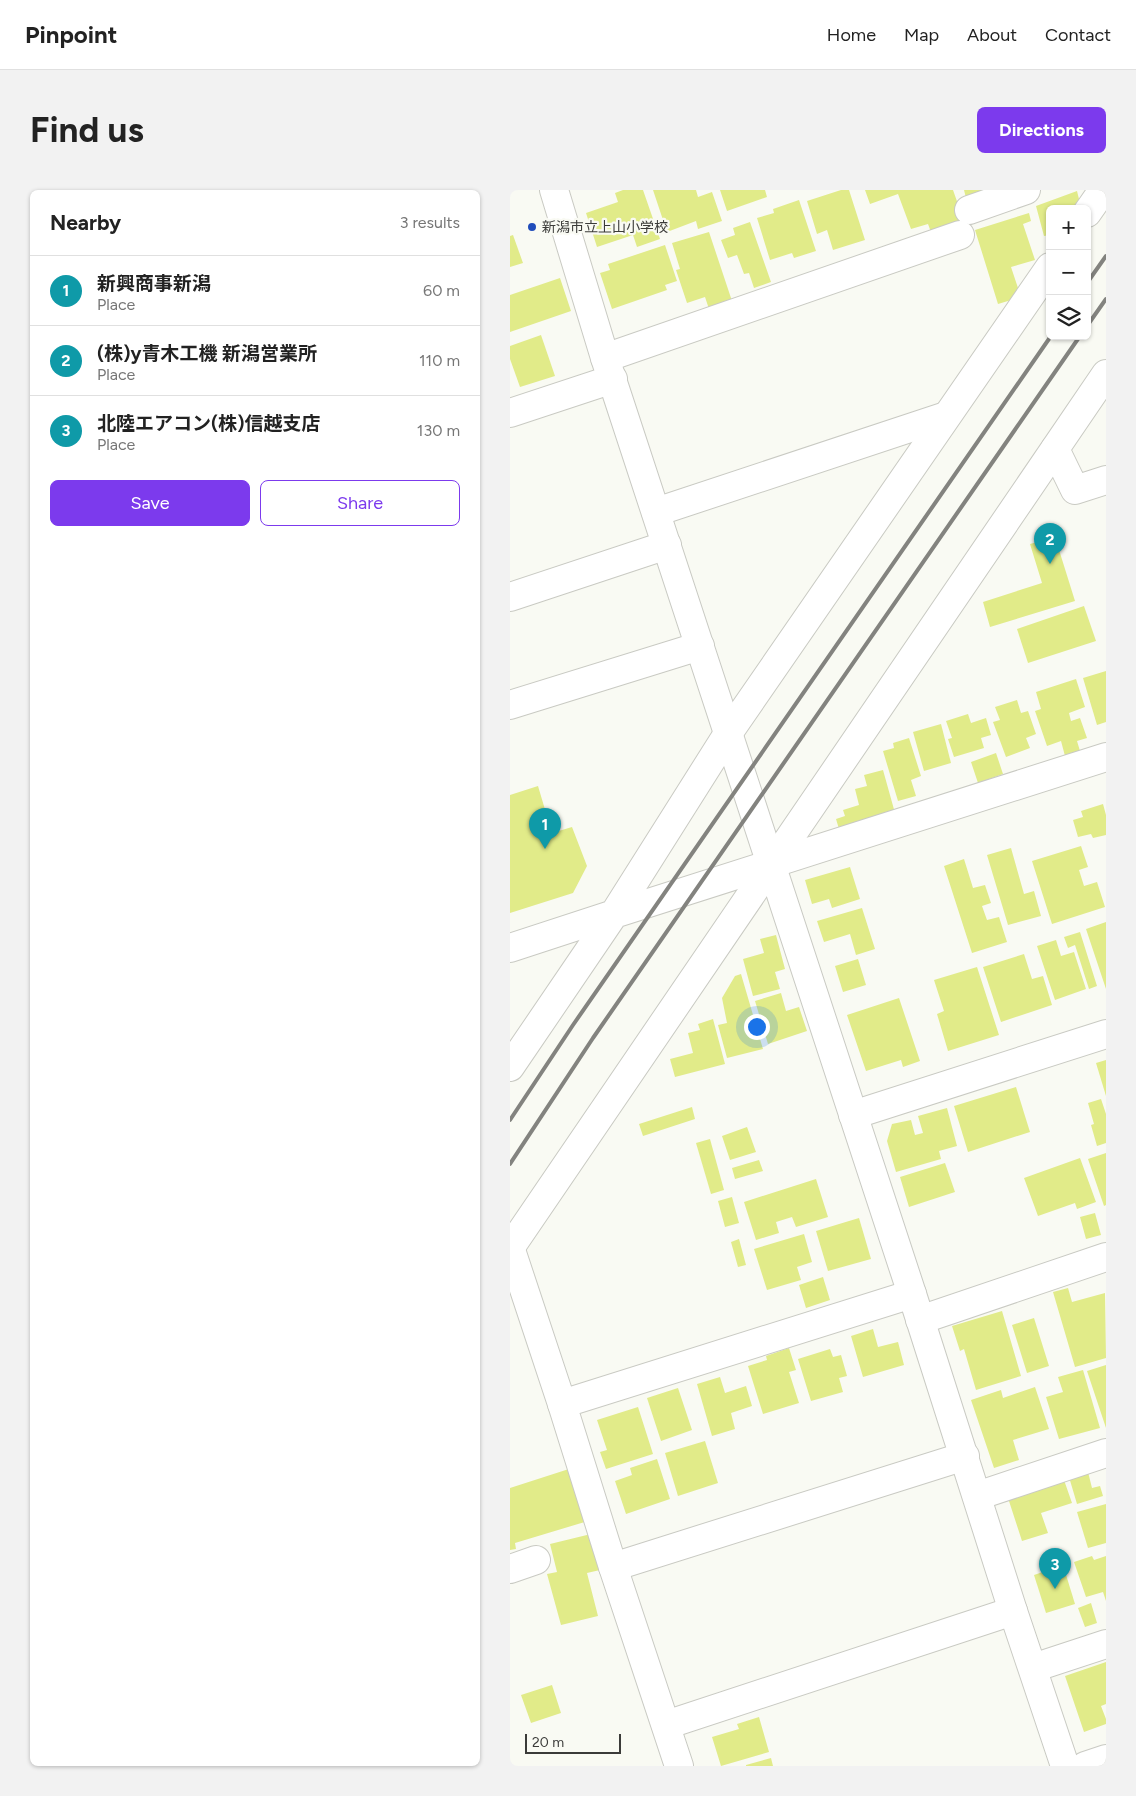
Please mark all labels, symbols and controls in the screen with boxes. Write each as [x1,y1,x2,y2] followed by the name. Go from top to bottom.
[25,20,117,49] text: Pinpoint
[827,24,876,46] text: Home
[904,24,939,46] text: Map
[967,24,1017,46] text: About
[1045,24,1111,46] text: Contact
[977,107,1106,153] button: Directions
[30,109,144,151] text: Find us
[1046,205,1091,340] map controls
[1046,205,1091,250] button: +
[50,210,121,235] text: Nearby
[400,213,460,232] text: 3 results
[542,219,668,236] place label: 新潟市立上山小学校
[526,221,538,233] marker: 新潟市立上山小学校
[1046,250,1091,295] button: −
[97,272,211,295] text: 新興商事新潟
[63,281,69,300] text: 1
[423,281,460,300] text: 60 m
[97,295,135,314] text: Place
[1046,295,1091,340] button: layers
[97,342,317,365] text: (株)y青木工機 新潟営業所
[61,351,71,370] text: 2
[419,351,460,370] text: 110 m
[97,365,135,384] text: Place
[97,412,321,435] text: 北陸エアコン(株)信越支店
[62,421,70,440] text: 3
[417,421,460,440] text: 130 m
[97,435,135,454] text: Place
[50,480,250,526] button: Save
[260,480,460,526] button: Share
[1034,523,1066,564] pin: 2
[529,808,561,849] pin: 1
[744,1014,770,1040] your location
[1039,1548,1071,1589] pin: 3
[525,1731,621,1754] scale bar
[532,1734,564,1751] text: 20 m

